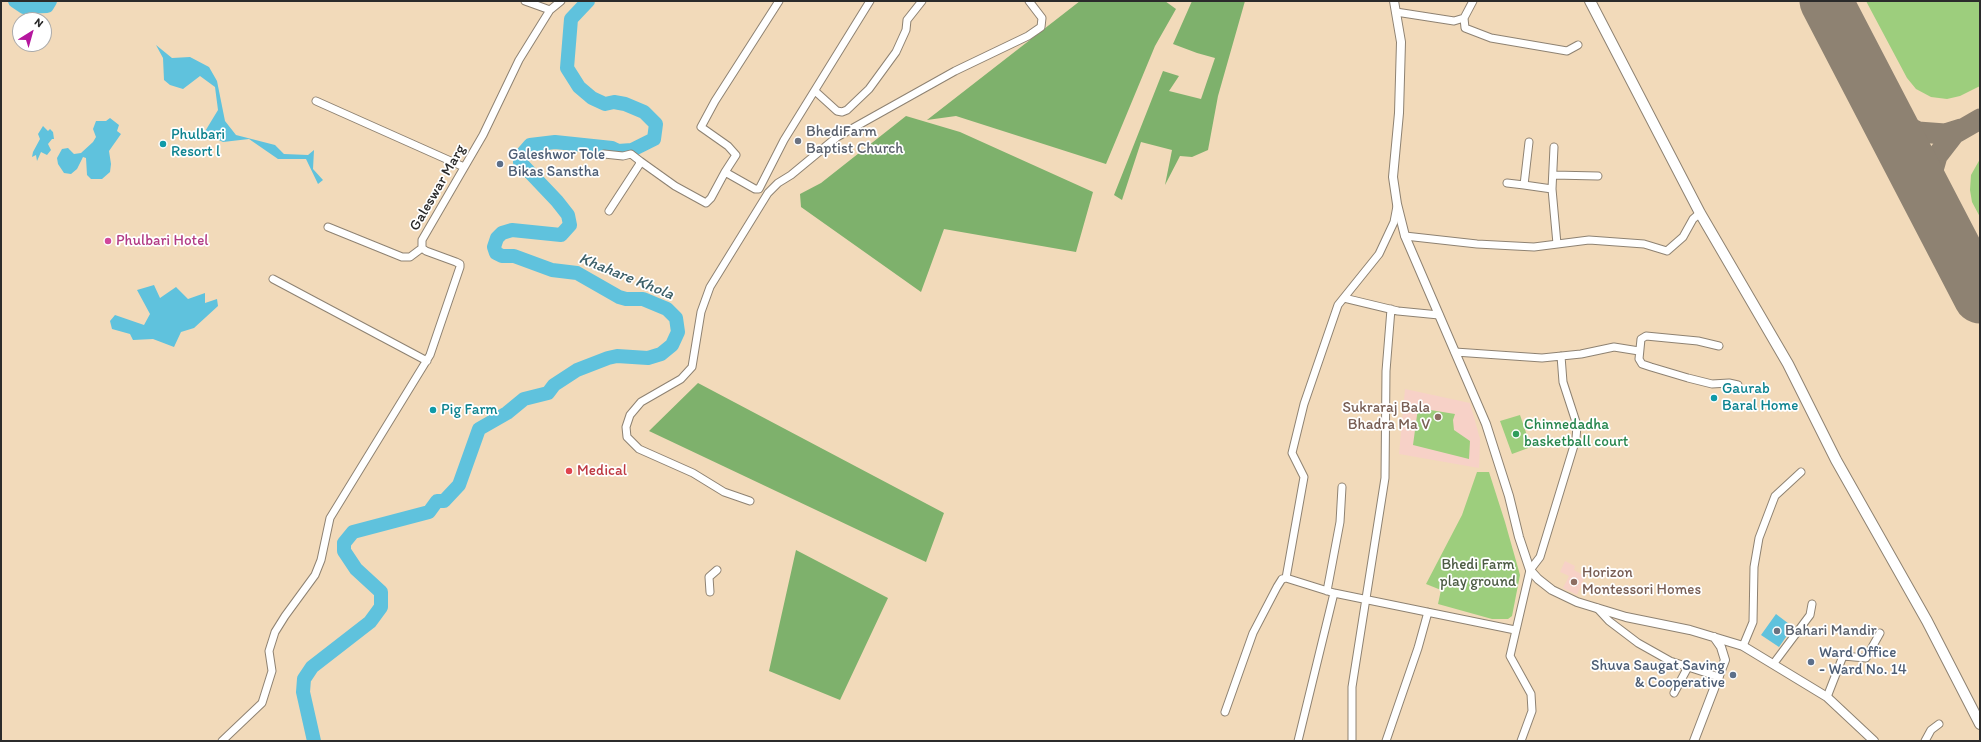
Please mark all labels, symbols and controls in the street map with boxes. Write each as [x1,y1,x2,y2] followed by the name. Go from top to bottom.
[12,12,52,52] north arrow
[32,15,46,30] text: N
[806,123,903,158] place label: BhediFarm Baptist Church
[171,126,225,161] place label: Phulbari Resort l
[793,136,803,146] marker: BhediFarm Baptist Church
[158,139,168,149] marker: Phulbari Resort l
[406,142,470,234] street label: Galeswar Marg
[508,146,605,181] place label: Galeshwor Tole Bikas Sanstha
[495,159,505,169] marker: Galeshwor Tole Bikas Sanstha
[116,232,209,250] place label: Phulbari Hotel
[103,236,113,246] marker: Phulbari Hotel
[576,249,676,305] water label: Khahare Khola
[1722,380,1798,415] place label: Gaurab Baral Home
[1709,393,1719,403] marker: Gaurab Baral Home
[1343,399,1430,434] place label: Sukraraj Bala Bhadra Ma V
[441,401,498,419] place label: Pig Farm
[428,405,438,415] marker: Pig Farm
[1433,412,1443,422] marker: Sukraraj Bala Bhadra Ma V
[1524,416,1628,451] place label: Chinnedadha basketball court
[1511,429,1521,439] marker: Chinnedadha basketball court
[577,462,627,480] place label: Medical
[564,466,574,476] marker: Medical
[1440,556,1516,591] park label: Bhedi Farm play ground
[1582,564,1701,599] place label: Horizon Montessori Homes
[1569,577,1579,587] marker: Horizon Montessori Homes
[1785,622,1877,640] place label: Bahari Mandir
[1772,626,1782,636] marker: Bahari Mandir
[1819,644,1907,679] place label: Ward Office - Ward No. 14
[1591,657,1725,692] place label: Shuva Saugat Saving & Cooperative
[1806,657,1816,667] marker: Ward Office - Ward No. 14
[1728,670,1738,680] marker: Shuva Saugat Saving & Cooperative

